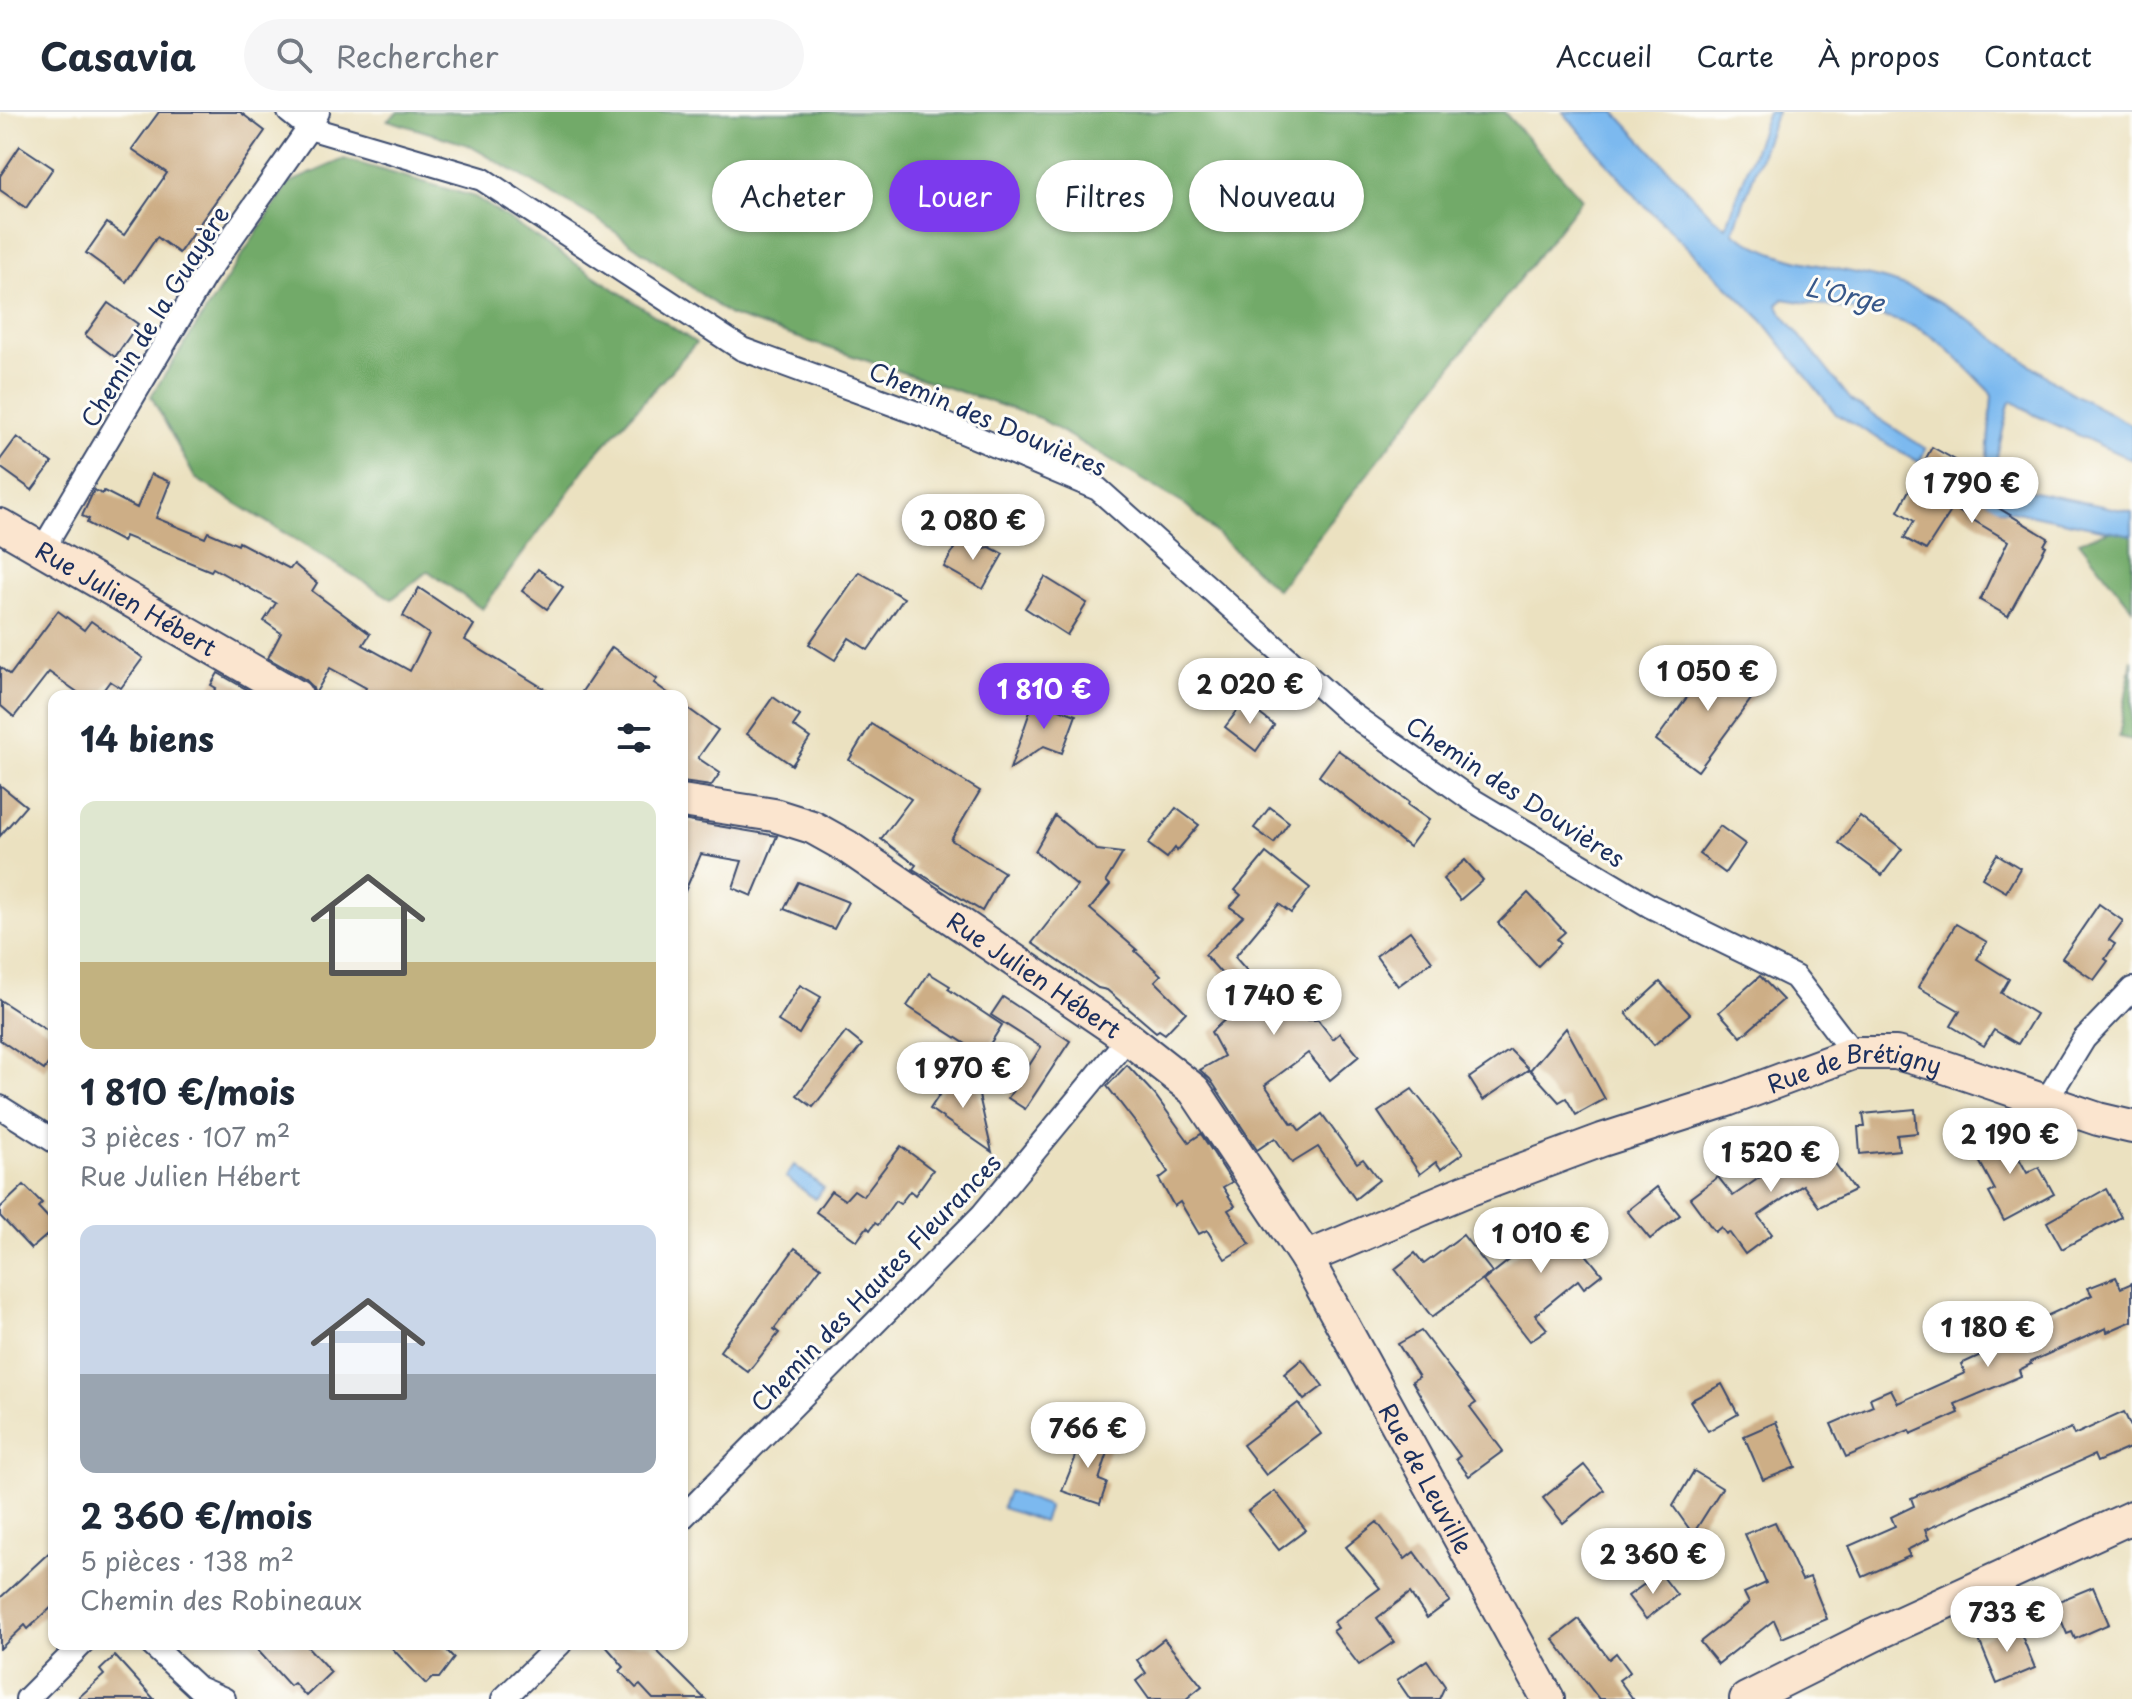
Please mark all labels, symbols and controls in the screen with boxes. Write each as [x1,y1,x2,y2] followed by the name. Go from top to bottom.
[244,19,804,91] search box
[40,27,196,84] text: Casavia
[272,33,316,77] icon: search
[336,33,498,78] text: Rechercher
[1556,34,1652,77] text: Accueil
[1696,34,1774,77] text: Carte
[1818,34,1940,77] text: À propos
[1984,34,2092,77] text: Contact
[712,160,873,232] chip: Acheter
[889,160,1020,232] chip: Louer
[1036,160,1173,232] chip: Filtres
[1189,160,1364,232] chip: Nouveau
[71,198,237,434] street label: Chemin de la Guayère
[1802,266,1889,322] water label: L'Orge
[864,352,1112,484] street label: Chemin des Douvières
[1898,457,2046,525] pin: 1 790 €
[1924,463,2020,502] text: 1 790 €
[899,494,1047,562] pin: 2 080 €
[920,500,1026,539] text: 2 080 €
[29,531,224,665] street label: Rue Julien Hébert
[1634,645,1782,713] pin: 1 050 €
[1657,651,1759,690] text: 1 050 €
[1176,658,1324,726] pin: 2 020 €
[970,663,1118,731] pin: 1 810 €
[1196,664,1304,703] text: 2 020 €
[997,669,1091,708] text: 1 810 €
[1399,707,1633,875] street label: Chemin des Douvières
[80,712,214,764] text: 14 biens
[612,716,656,760] icon: filters
[296,853,440,997] icon: home
[940,902,1129,1047] street label: Rue Julien Hébert
[1200,969,1348,1037] pin: 1 740 €
[1225,975,1323,1014] text: 1 740 €
[1762,1035,1946,1102] street label: Rue de Brétigny
[889,1042,1037,1110] pin: 1 970 €
[915,1048,1011,1087] text: 1 970 €
[80,1065,295,1117] text: 1 810 €/mois
[1936,1108,2084,1176] pin: 2 190 €
[1961,1114,2059,1153] text: 2 190 €
[80,1117,291,1156] text: 3 pièces · 107 m²
[1697,1126,1845,1194] pin: 1 520 €
[1721,1132,1821,1171] text: 1 520 €
[742,1145,1008,1419] street label: Chemin des Hautes Fleurances
[80,1156,301,1195] text: Rue Julien Hébert
[1467,1207,1615,1275] pin: 1 010 €
[1492,1213,1590,1252] text: 1 010 €
[296,1277,440,1421] icon: home
[1914,1301,2062,1369] pin: 1 180 €
[1940,1307,2036,1346] text: 1 180 €
[1371,1396,1483,1560] street label: Rue de Leuville
[1032,1402,1144,1470] pin: 766 €
[1049,1408,1127,1447] text: 766 €
[80,1489,313,1541] text: 2 360 €/mois
[1579,1528,1727,1596] pin: 2 360 €
[1599,1534,1707,1573] text: 2 360 €
[80,1541,294,1580] text: 5 pièces · 138 m²
[80,1580,362,1619] text: Chemin des Robineaux
[1951,1586,2063,1654] pin: 733 €
[1968,1592,2046,1631] text: 733 €

